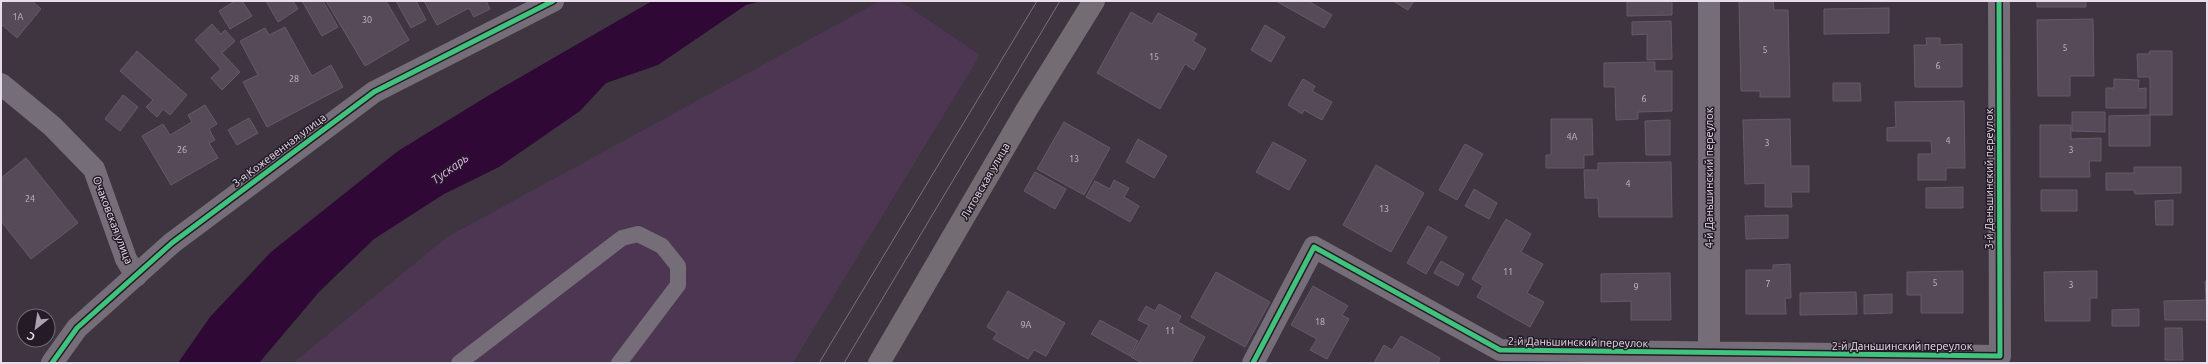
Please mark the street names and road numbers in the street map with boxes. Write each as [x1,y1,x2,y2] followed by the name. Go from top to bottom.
[1703,107,1715,248] street label: 4-й Даньшинский переулок
[1983,108,1995,249] street label: 3-й Даньшинский переулок
[230,111,328,189] street label: 3-я Кожевенная улица
[958,141,1012,221] street label: Литовская улица
[91,174,135,266] street label: Очаковская улица
[1508,335,1649,349] street label: 2-й Даньшинский переулок
[1832,340,1973,352] street label: 2-й Даньшинский переулок

